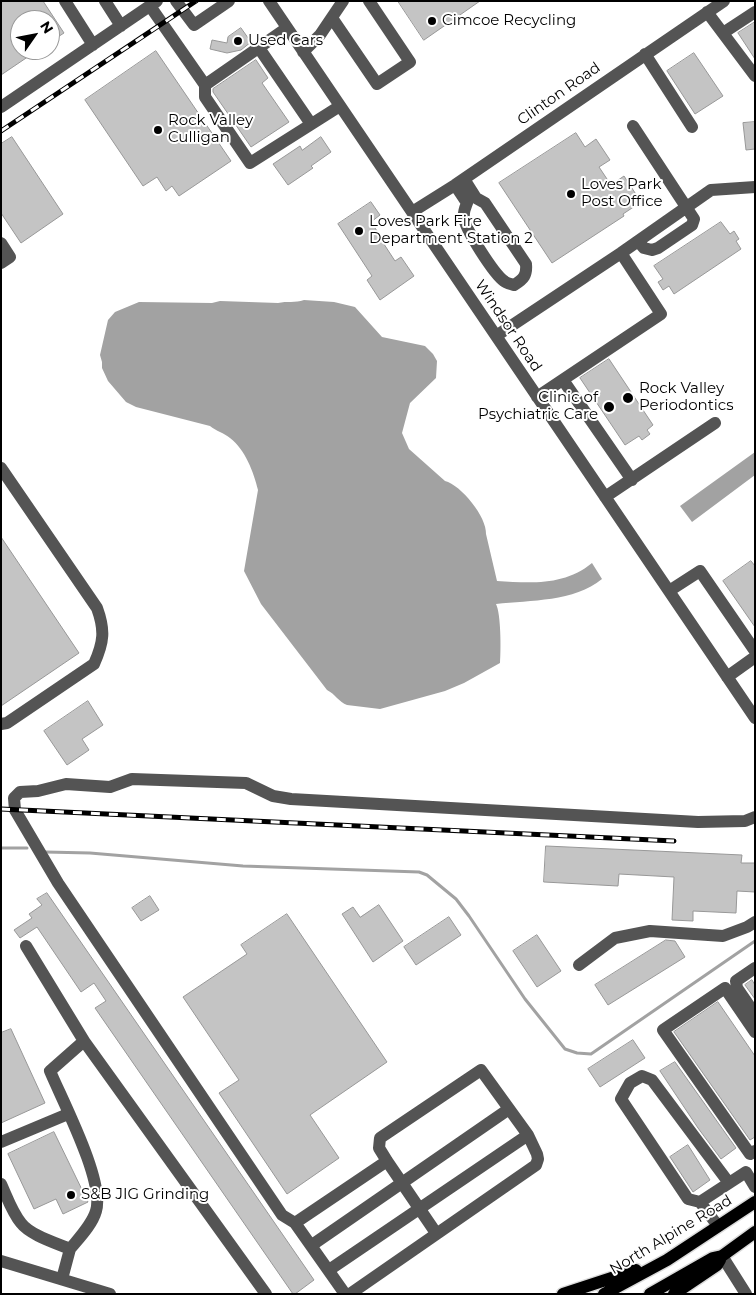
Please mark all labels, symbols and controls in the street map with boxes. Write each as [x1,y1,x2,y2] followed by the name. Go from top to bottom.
[10,10,60,60] north arrow
[442,12,576,30] place label: Cimcoe Recycling
[426,15,438,27] marker: Cimcoe Recycling
[36,18,57,37] text: N
[248,32,323,50] place label: Used Cars
[232,35,244,47] marker: Used Cars
[514,59,604,129] street label: Clinton Road
[168,112,253,147] place label: Rock Valley Culligan
[152,124,164,136] marker: Rock Valley Culligan
[581,176,662,211] place label: Loves Park Post Office
[565,188,577,200] marker: Loves Park Post Office
[369,213,533,248] place label: Loves Park Fire Department Station 2
[353,225,365,237] marker: Loves Park Fire Department Station 2
[471,277,545,375] street label: Windsor Road
[639,380,734,415] place label: Rock Valley Periodontics
[478,389,598,424] place label: Clinic of Psychiatric Care
[621,391,635,405] marker: Rock Valley Periodontics
[602,400,616,414] marker: Clinic of Psychiatric Care
[81,1186,209,1204] place label: S&B JIG Grinding
[65,1189,77,1201] marker: S&B JIG Grinding
[607,1191,735,1279] street label: North Alpine Road

